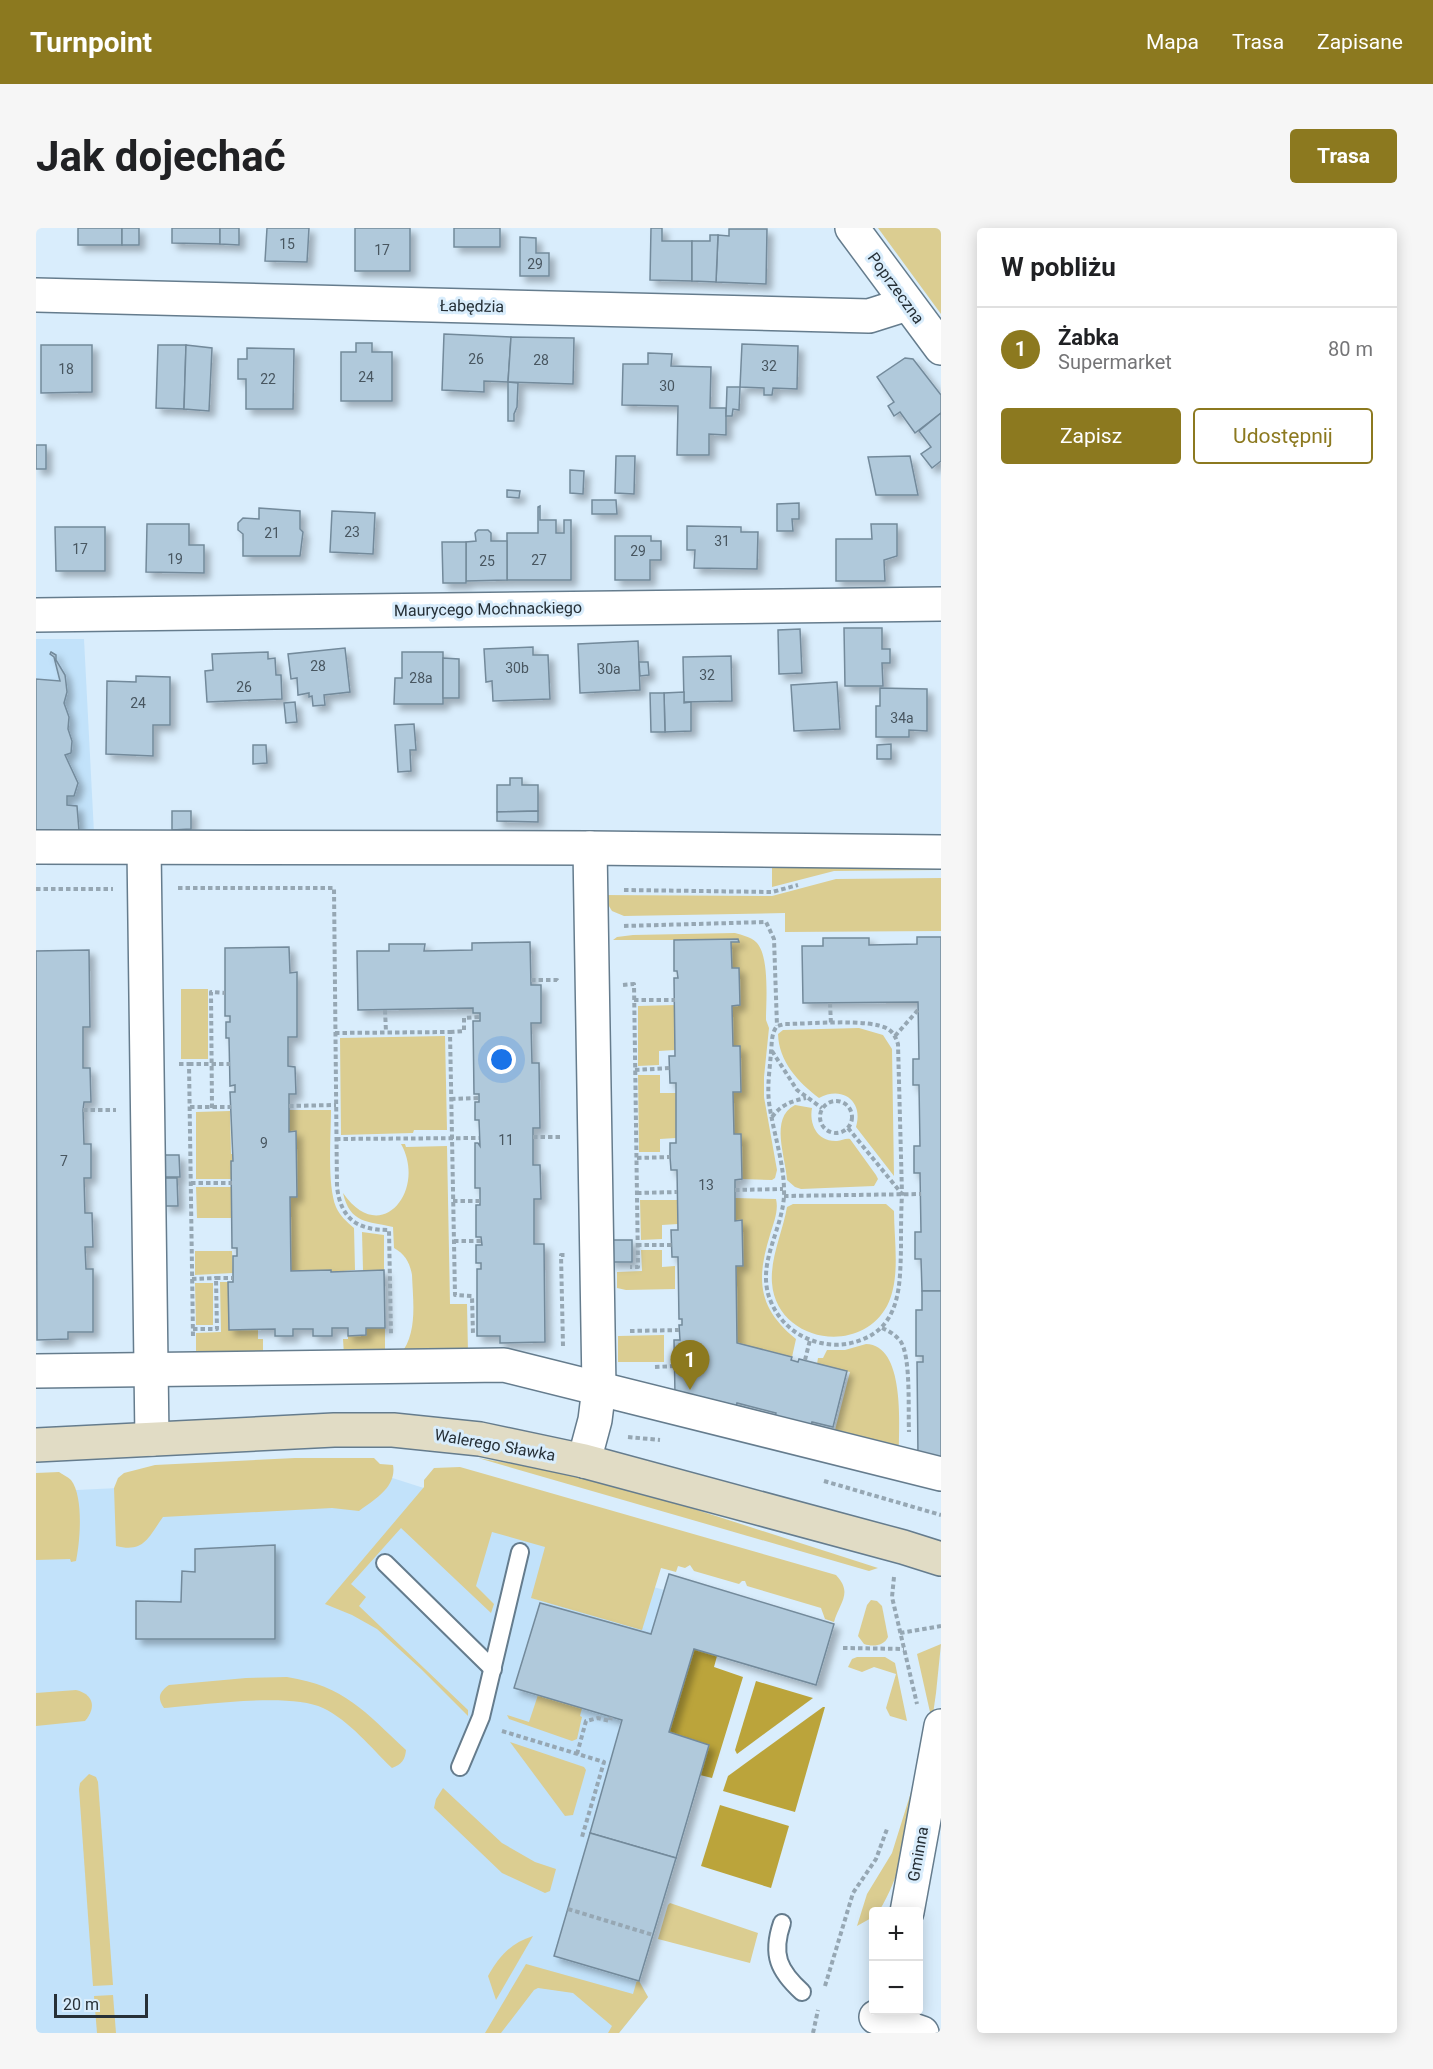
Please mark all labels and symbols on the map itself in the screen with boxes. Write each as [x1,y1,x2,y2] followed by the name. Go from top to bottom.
[279,236,295,252] house number: 15
[374,242,390,258] house number: 17
[864,249,928,327] street label: Poprzeczna
[527,256,543,272] house number: 29
[440,296,504,316] street label: Łabędzia
[468,351,484,367] house number: 26
[533,352,549,368] house number: 28
[761,358,777,374] house number: 32
[58,361,74,377] house number: 18
[358,369,374,385] house number: 24
[260,371,276,387] house number: 22
[659,378,675,394] house number: 30
[344,524,360,540] house number: 23
[264,525,280,541] house number: 21
[714,533,730,549] house number: 31
[72,541,88,557] house number: 17
[630,543,646,559] house number: 29
[167,551,183,567] house number: 19
[531,552,547,568] house number: 27
[479,553,495,569] house number: 25
[394,598,582,620] street label: Maurycego Mochnackiego
[310,658,326,674] house number: 28
[505,660,529,676] house number: 30b
[597,661,621,677] house number: 30a
[699,667,715,683] house number: 32
[409,670,433,686] house number: 28a
[236,679,252,695] house number: 26
[130,695,146,711] house number: 24
[890,710,914,726] house number: 34a
[487,1045,516,1074] your location
[498,1132,514,1148] house number: 11
[260,1135,268,1151] house number: 9
[60,1153,68,1169] house number: 7
[698,1177,714,1193] house number: 13
[670,1340,710,1390] pin: 1
[433,1425,557,1465] street label: Walerego Sławka
[904,1825,932,1883] street label: Gminna
[54,1991,148,2018] scale bar

